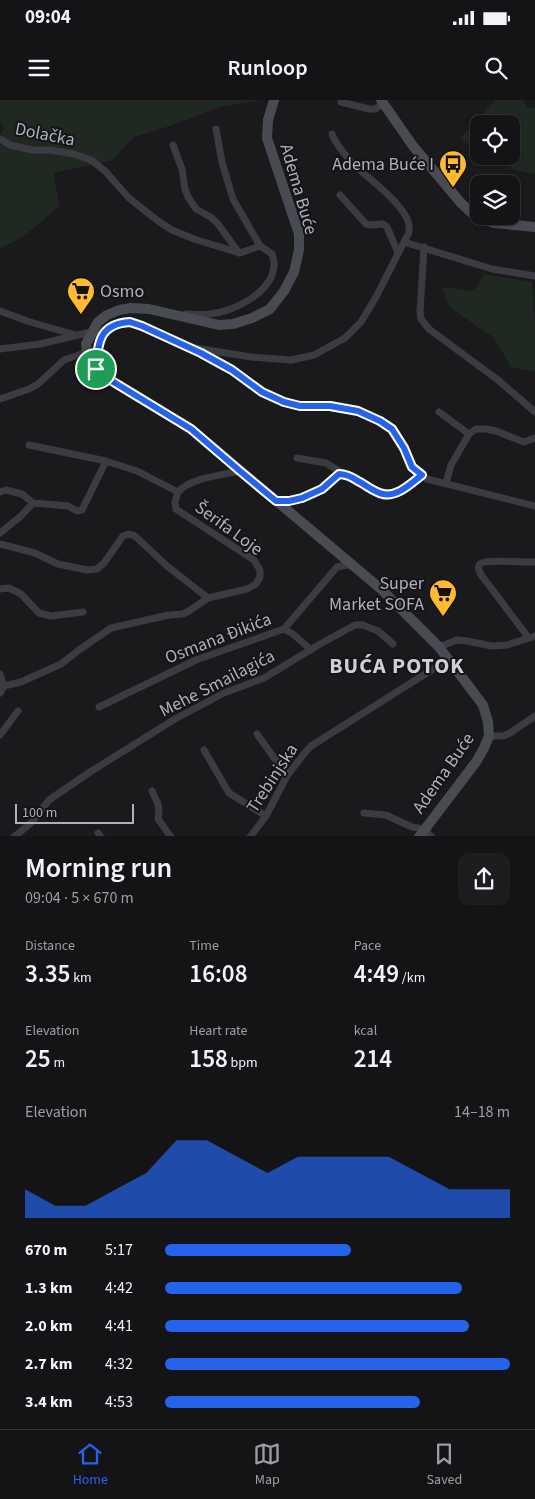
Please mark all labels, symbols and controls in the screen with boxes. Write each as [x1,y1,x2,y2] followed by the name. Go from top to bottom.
[25,4,71,31] text: 09:04
[227,52,308,84] text: Runloop
[25,54,53,82] icon: menu
[482,54,510,82] icon: search
[470,115,520,225] map controls
[470,115,520,165] button: locate
[13,116,77,153] street label: Dolačka
[274,141,323,238] street label: Adema Buće
[438,149,468,188] bus stop icon: Adema Buće I
[332,152,434,177] place label: Adema Buće I
[470,175,520,225] button: layers
[66,276,96,315] supermarket icon: Osmo
[100,279,144,304] place label: Osmo
[75,348,117,390] pin
[82,355,110,383] icon: arrive
[190,495,268,562] street label: Šerifa Loje
[329,571,425,617] place label: Super Market SOFA
[428,578,458,617] supermarket icon: Super Market SOFA
[161,607,275,670] street label: Osmana Đikića
[155,644,279,723] street label: Mehe Smailagića
[329,650,465,682] district label: BUĆA POTOK
[406,728,480,819] street label: Adema Buće
[241,739,304,818] street label: Trebinjska
[15,802,134,825] scale bar
[22,803,57,823] text: 100 m
[25,848,172,888] text: Morning run
[458,853,510,905] button: share
[25,887,134,909] text: 09:04 · 5 × 670 m
[25,936,75,956] text: Distance
[189,936,219,956] text: Time
[354,936,381,956] text: Pace
[25,956,70,992] text: 3.35
[189,956,248,992] text: 16:08
[354,956,399,992] text: 4:49
[70,968,92,988] text: km
[399,968,425,988] text: /km
[25,1021,80,1041] text: Elevation
[189,1021,248,1041] text: Heart rate
[354,1021,377,1041] text: kcal
[25,1041,51,1077] text: 25
[189,1041,228,1077] text: 158
[354,1041,392,1077] text: 214
[51,1053,65,1073] text: m
[228,1053,258,1073] text: bpm
[25,1101,87,1123] text: Elevation
[454,1101,510,1123] text: 14–18 m
[25,1239,67,1261] text: 670 m
[105,1239,133,1261] text: 5:17
[25,1277,72,1299] text: 1.3 km
[105,1277,133,1299] text: 4:42
[25,1315,72,1337] text: 2.0 km
[105,1315,133,1337] text: 4:41
[25,1353,72,1375] text: 2.7 km
[105,1353,133,1375] text: 4:32
[25,1391,72,1413] text: 3.4 km
[105,1391,133,1413] text: 4:53
[73,1440,108,1490] tab: Home
[253,1440,281,1490] tab: Map
[427,1440,462,1490] tab: Saved

